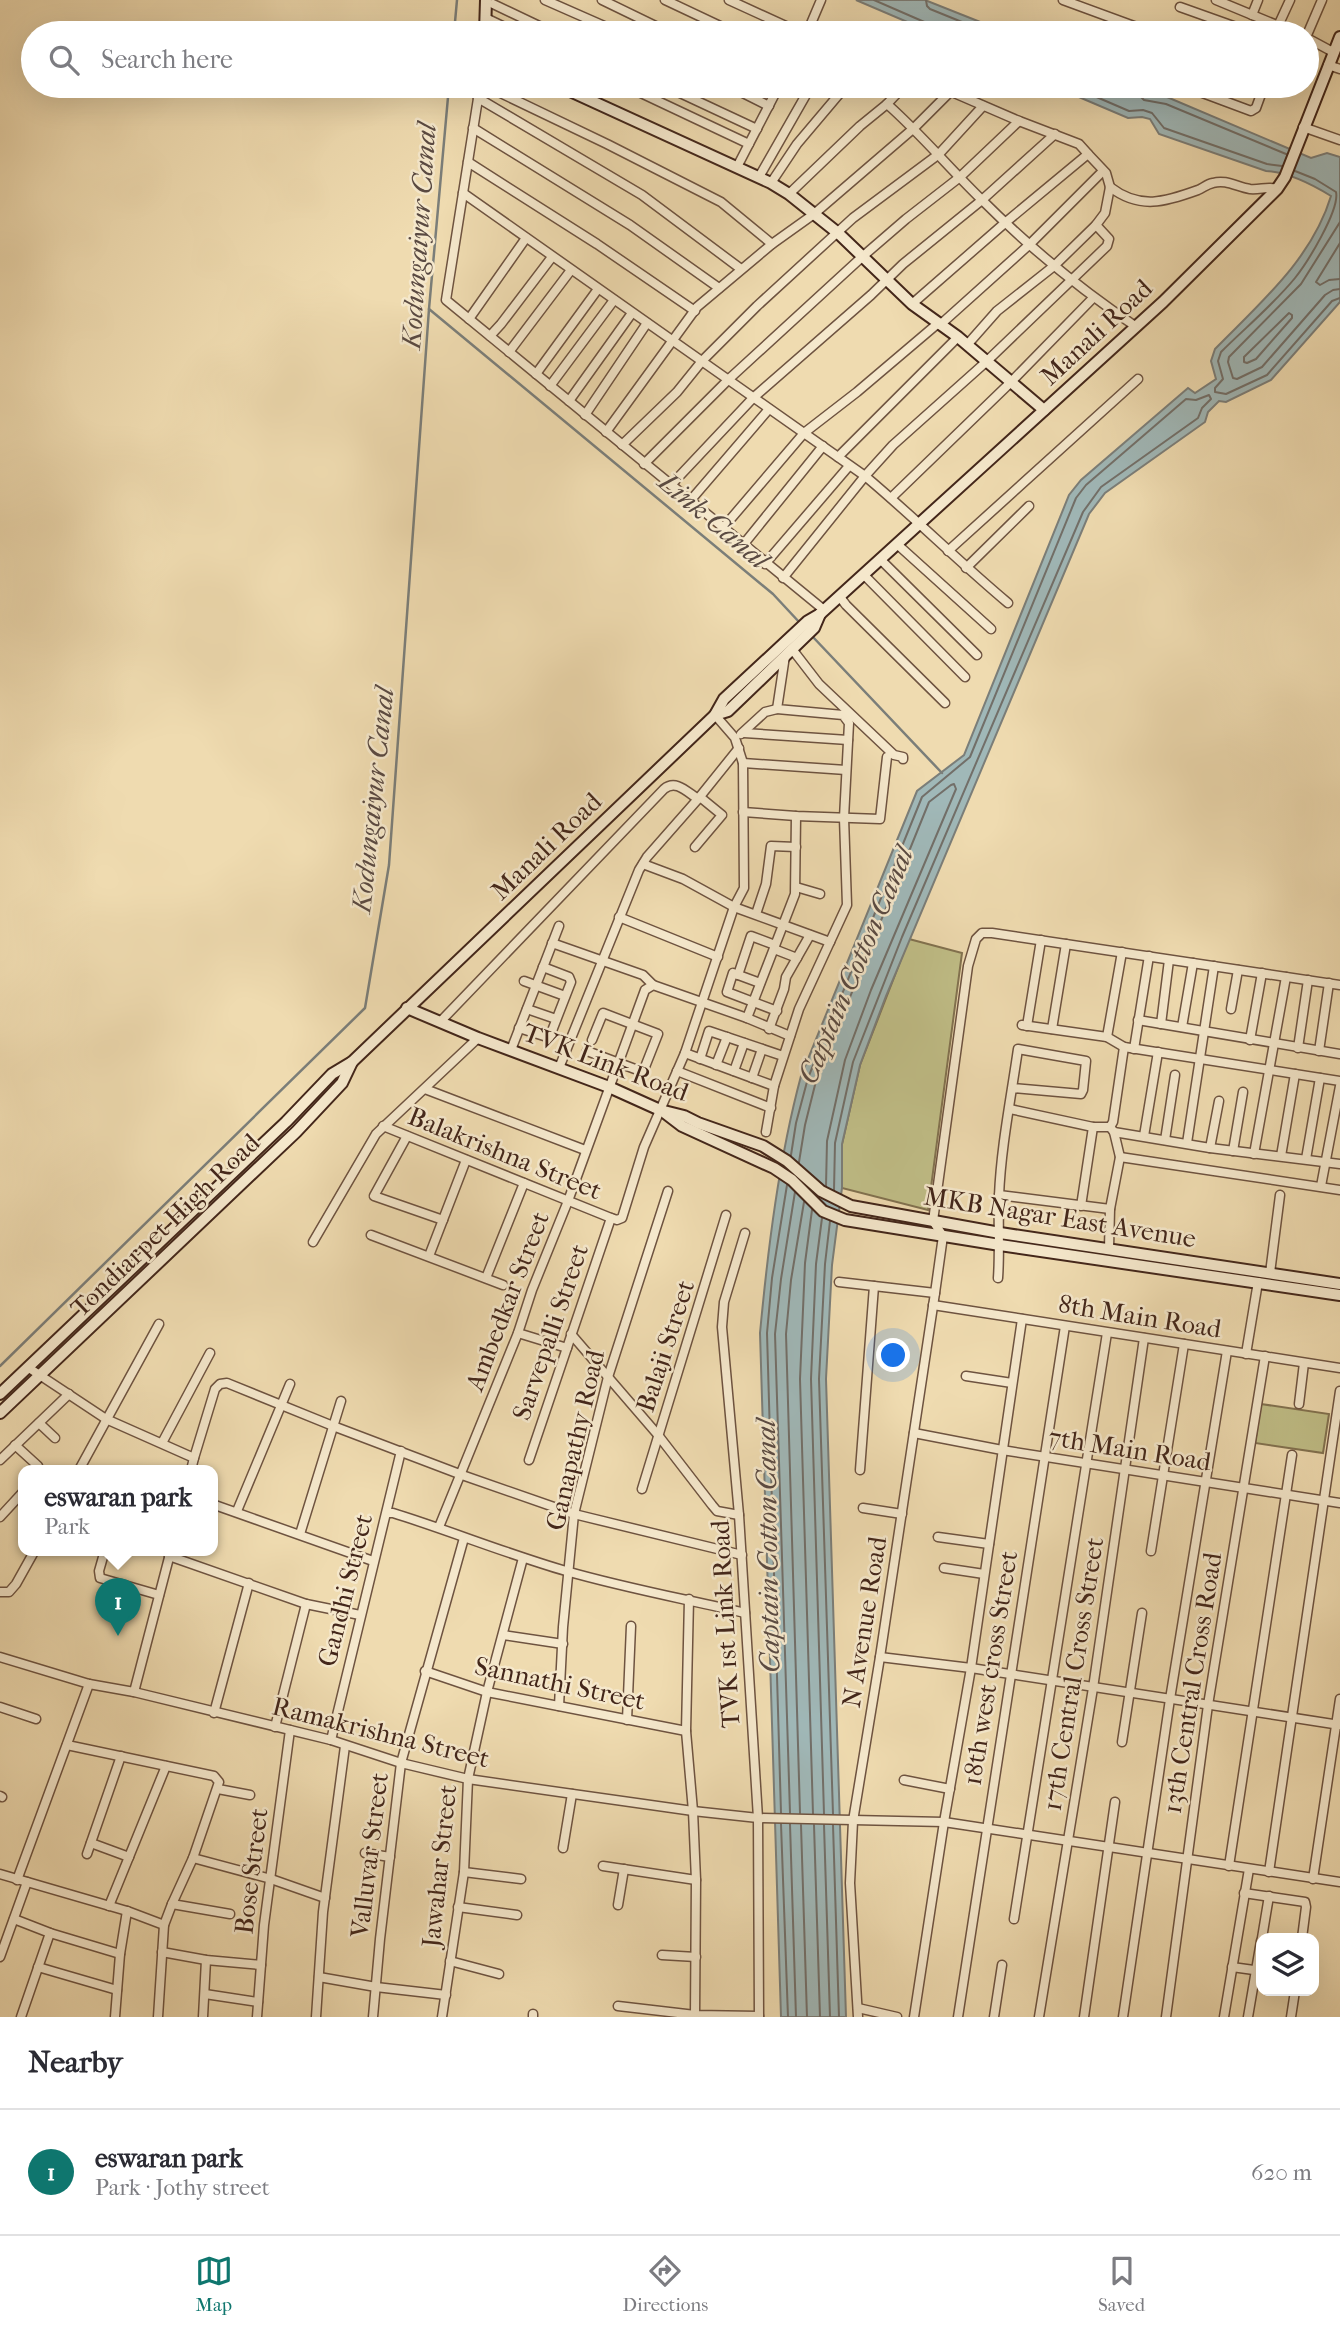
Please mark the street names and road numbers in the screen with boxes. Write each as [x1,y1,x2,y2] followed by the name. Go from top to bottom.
[1034,272,1159,392] street label: Manali Road
[485,786,609,907] street label: Manali Road
[519,1017,694,1108] street label: TVK Link Road
[404,1101,607,1207] street label: Balakrishna Street
[64,1127,267,1324] street label: Tondiarpet High Road
[922,1181,1198,1254] street label: MKB Nagar East Avenue
[459,1206,556,1396] street label: Ambedkar Street
[506,1239,595,1424] street label: Sarvepalli Street
[630,1276,702,1416] street label: Balaji Street
[1056,1288,1224,1345] street label: 8th Main Road
[540,1346,611,1533] street label: Ganapathy Road
[1046,1421,1214,1478] street label: 7th Main Road
[312,1510,380,1670] street label: Gandhi Street
[705,1518,746,1729] street label: TVK 1st Link Road
[836,1534,893,1710] street label: N Avenue Road
[1037,1534,1111,1813] street label: 17th Central Cross Street
[957,1548,1024,1788] street label: 18th west cross Street
[1157,1549,1229,1816] street label: 13th Central Cross Road
[472,1650,649,1717] street label: Sannathi Street
[269,1691,493,1775] street label: Ramakrishna Street
[344,1770,395,1940] street label: Valluvar Street
[415,1782,464,1951] street label: Jawahar Street
[228,1806,275,1936] street label: Bose Street

